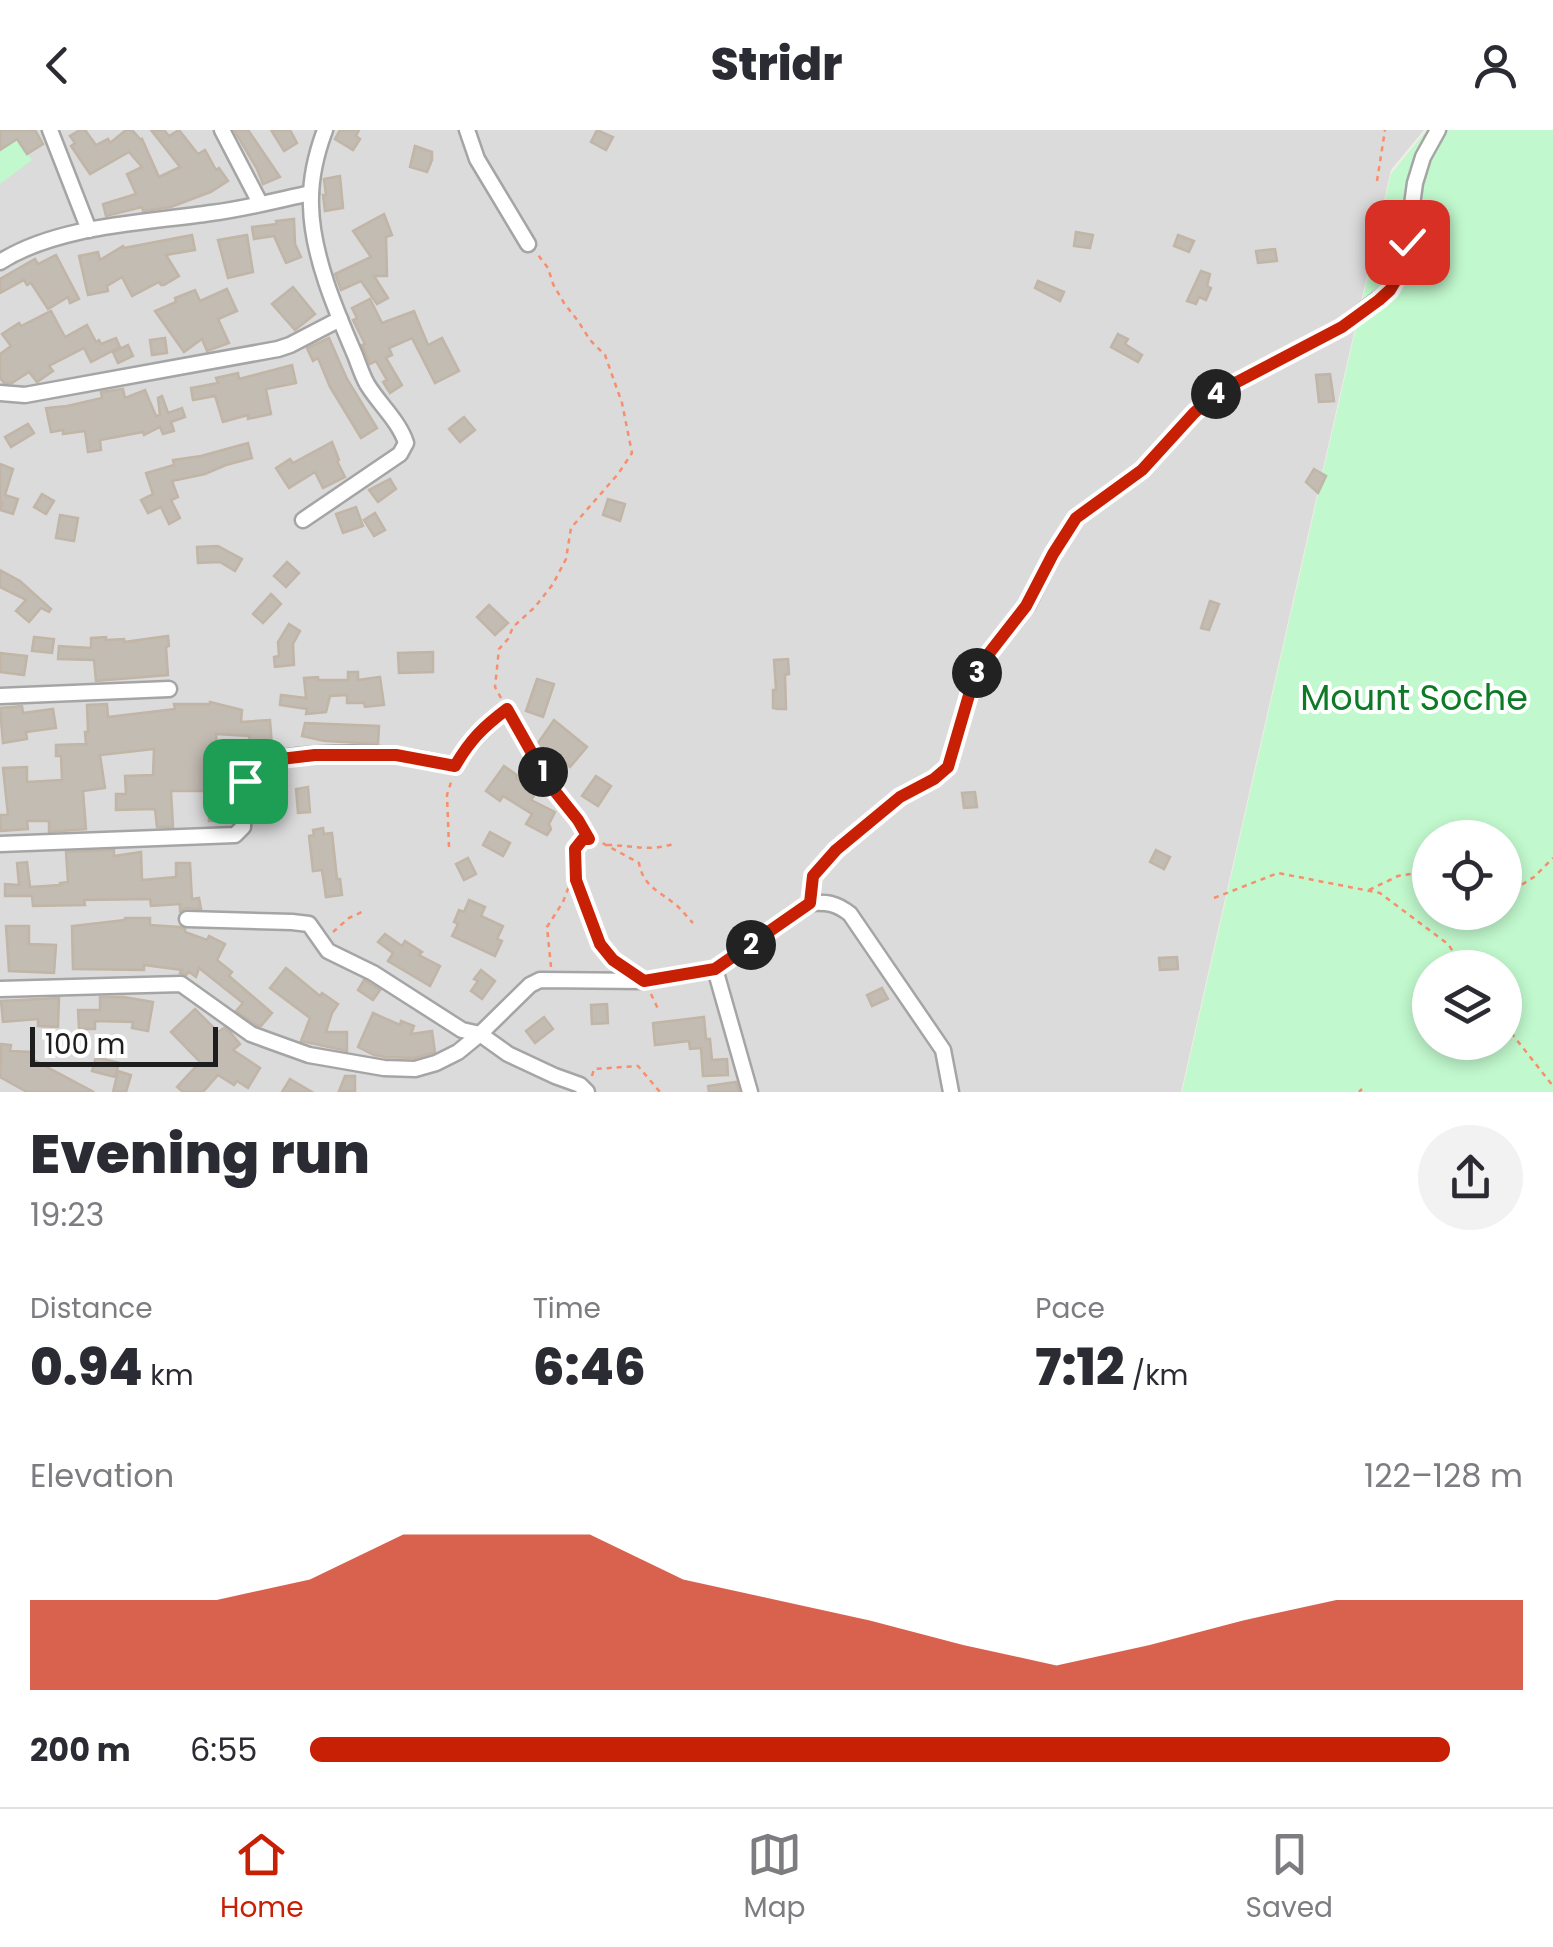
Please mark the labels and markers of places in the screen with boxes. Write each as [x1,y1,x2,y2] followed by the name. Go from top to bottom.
[1365,200,1450,285] pin
[1191,369,1241,419] pin: 4
[952,648,1002,698] pin: 3
[203,739,288,824] pin
[518,747,568,797] pin: 1
[726,920,776,970] pin: 2

